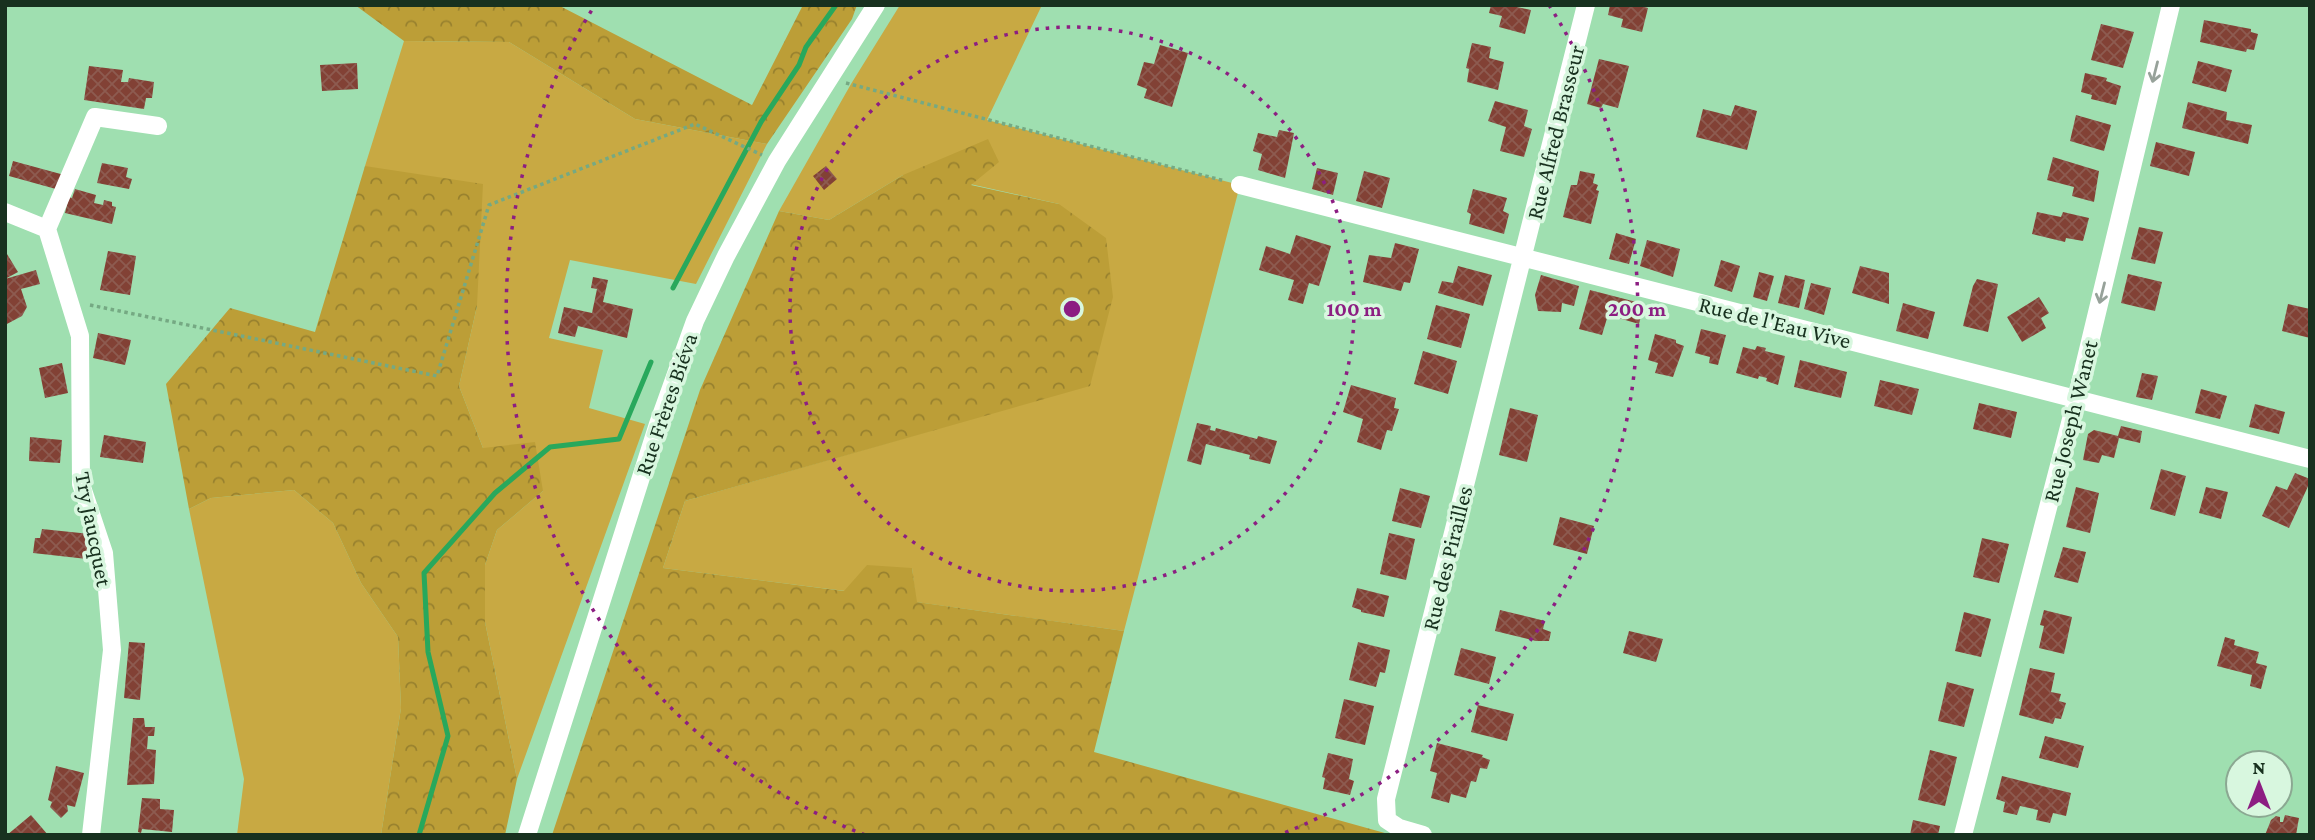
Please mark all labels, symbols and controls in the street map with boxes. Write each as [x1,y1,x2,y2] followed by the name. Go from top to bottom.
[1521,42,1589,222] street label: Rue Alfred Brasseur
[2148,60,2161,83] one-way arrow
[2095,281,2108,304] one-way arrow
[1696,291,1854,353] street label: Rue de l'Eau Vive
[1060,297,1084,321] centre of rings
[1326,297,1382,321] text: 100 m
[1608,297,1666,321] text: 200 m
[629,329,703,479] street label: Rue Frères Biéva
[2037,337,2103,505] street label: Rue Joseph Wanet
[70,469,118,589] street label: Try Jaucquet
[1417,483,1477,633] street label: Rue des Pirailles
[2224,749,2294,819] north arrow
[2253,757,2266,778] text: N

